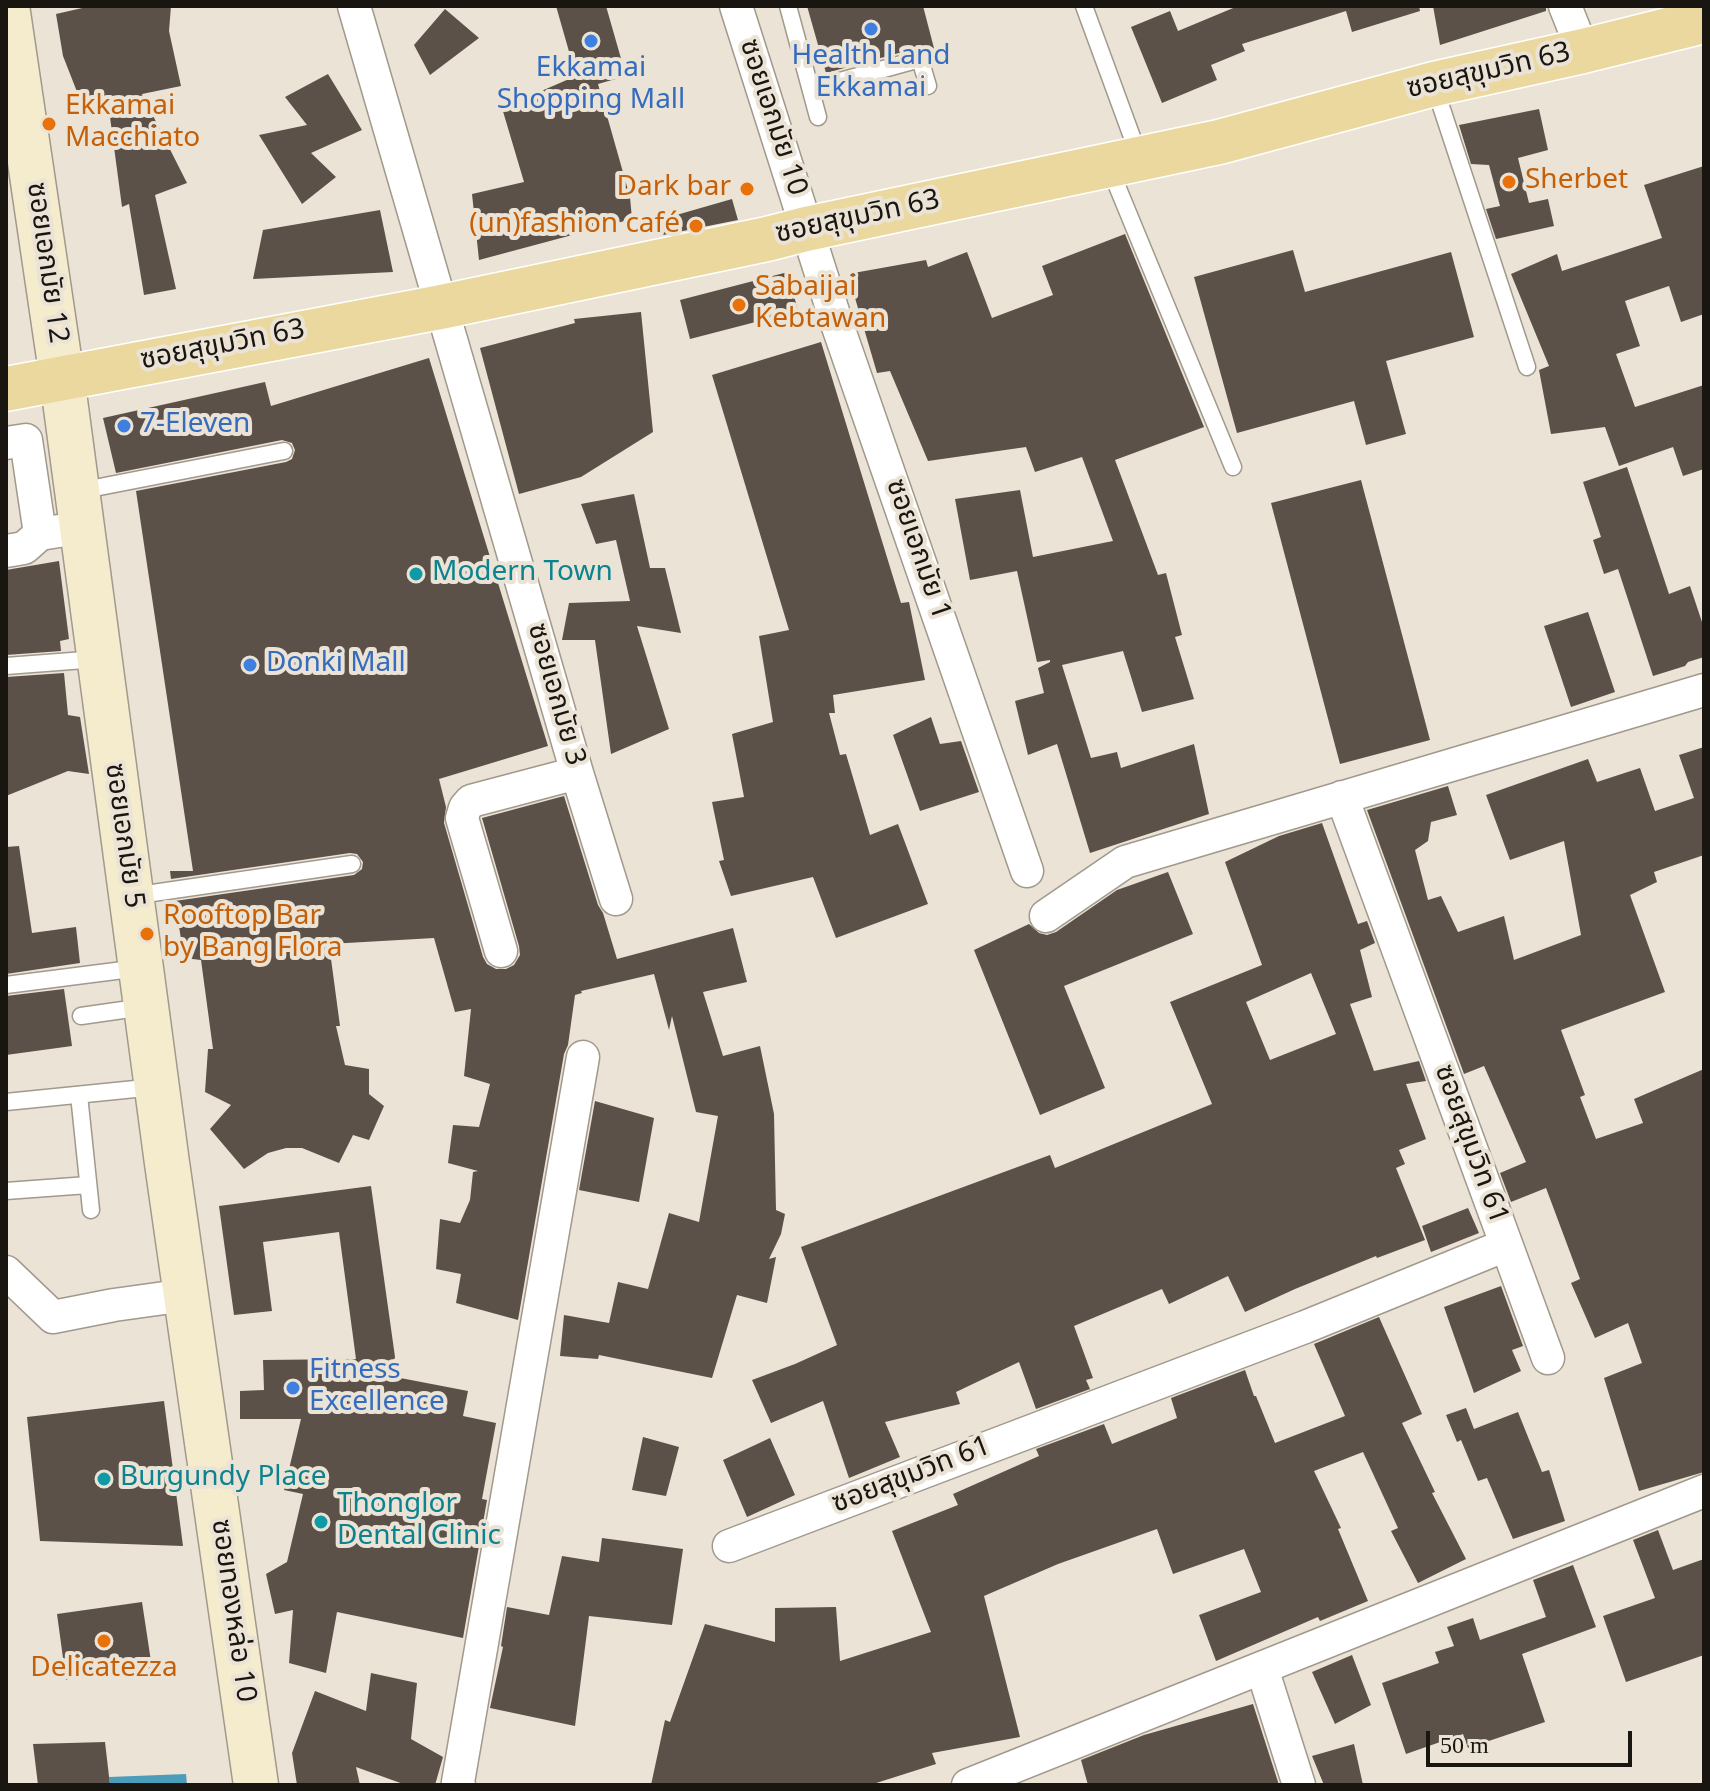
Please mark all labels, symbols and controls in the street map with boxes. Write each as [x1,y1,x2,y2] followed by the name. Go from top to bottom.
[862,20,880,38] marker: Health Land Ekkamai
[582,32,600,50] marker: Ekkamai Shopping Mall
[730,36,812,200] street label: ซอยเอกมัย 10
[1404,38,1574,108] street label: ซอยสุขุมวิท 63
[791,41,951,107] place label: Health Land Ekkamai
[497,53,685,119] place label: Ekkamai Shopping Mall
[65,91,200,157] place label: Ekkamai Macchiato
[40,115,58,133] marker: Ekkamai Macchiato
[1525,165,1628,199] place label: Sherbet
[617,172,731,206] place label: Dark bar
[1500,173,1518,191] marker: Sherbet
[17,180,73,346] street label: ซอยเอกมัย 12
[738,180,756,198] marker: Dark bar
[773,185,943,253] street label: ซอยสุขุมวิท 63
[469,209,680,243] place label: (un)fashion café
[687,217,705,235] marker: (un)fashion café
[755,272,886,338] place label: Sabaijai Kebtawan
[730,296,748,314] marker: Sabaijai Kebtawan
[138,315,308,379] street label: ซอยสุขุมวิท 63
[140,409,250,443] place label: 7-Eleven
[115,417,133,435] marker: 7-Eleven
[876,475,956,625] street label: ซอยเอกมัย 1
[432,557,613,591] place label: Modern Town
[407,565,425,583] marker: Modern Town
[518,620,590,770] street label: ซอยเอกมัย 3
[266,648,406,682] place label: Donki Mall
[241,656,259,674] marker: Donki Mall
[95,761,149,911] street label: ซอยเอกมัย 5
[163,901,342,967] place label: Rooftop Bar by Bang Flora
[138,925,156,943] marker: Rooftop Bar by Bang Flora
[1425,1061,1513,1229] street label: ซอยสุขุมวิท 61
[309,1355,445,1421] place label: Fitness Excellence
[284,1379,302,1397] marker: Fitness Excellence
[828,1431,996,1523] street label: ซอยสุขุมวิท 61
[120,1462,326,1496] place label: Burgundy Place
[95,1470,113,1488] marker: Burgundy Place
[337,1489,501,1555] place label: Thonglor Dental Clinic
[312,1513,330,1531] marker: Thonglor Dental Clinic
[202,1517,260,1705] street label: ซอยทองหล่อ 10
[95,1632,113,1650] marker: Delicatezza
[30,1653,178,1687] place label: Delicatezza
[1430,1715,1636,1765] scale bar
[1440,1732,1489,1758] text: 50 m

